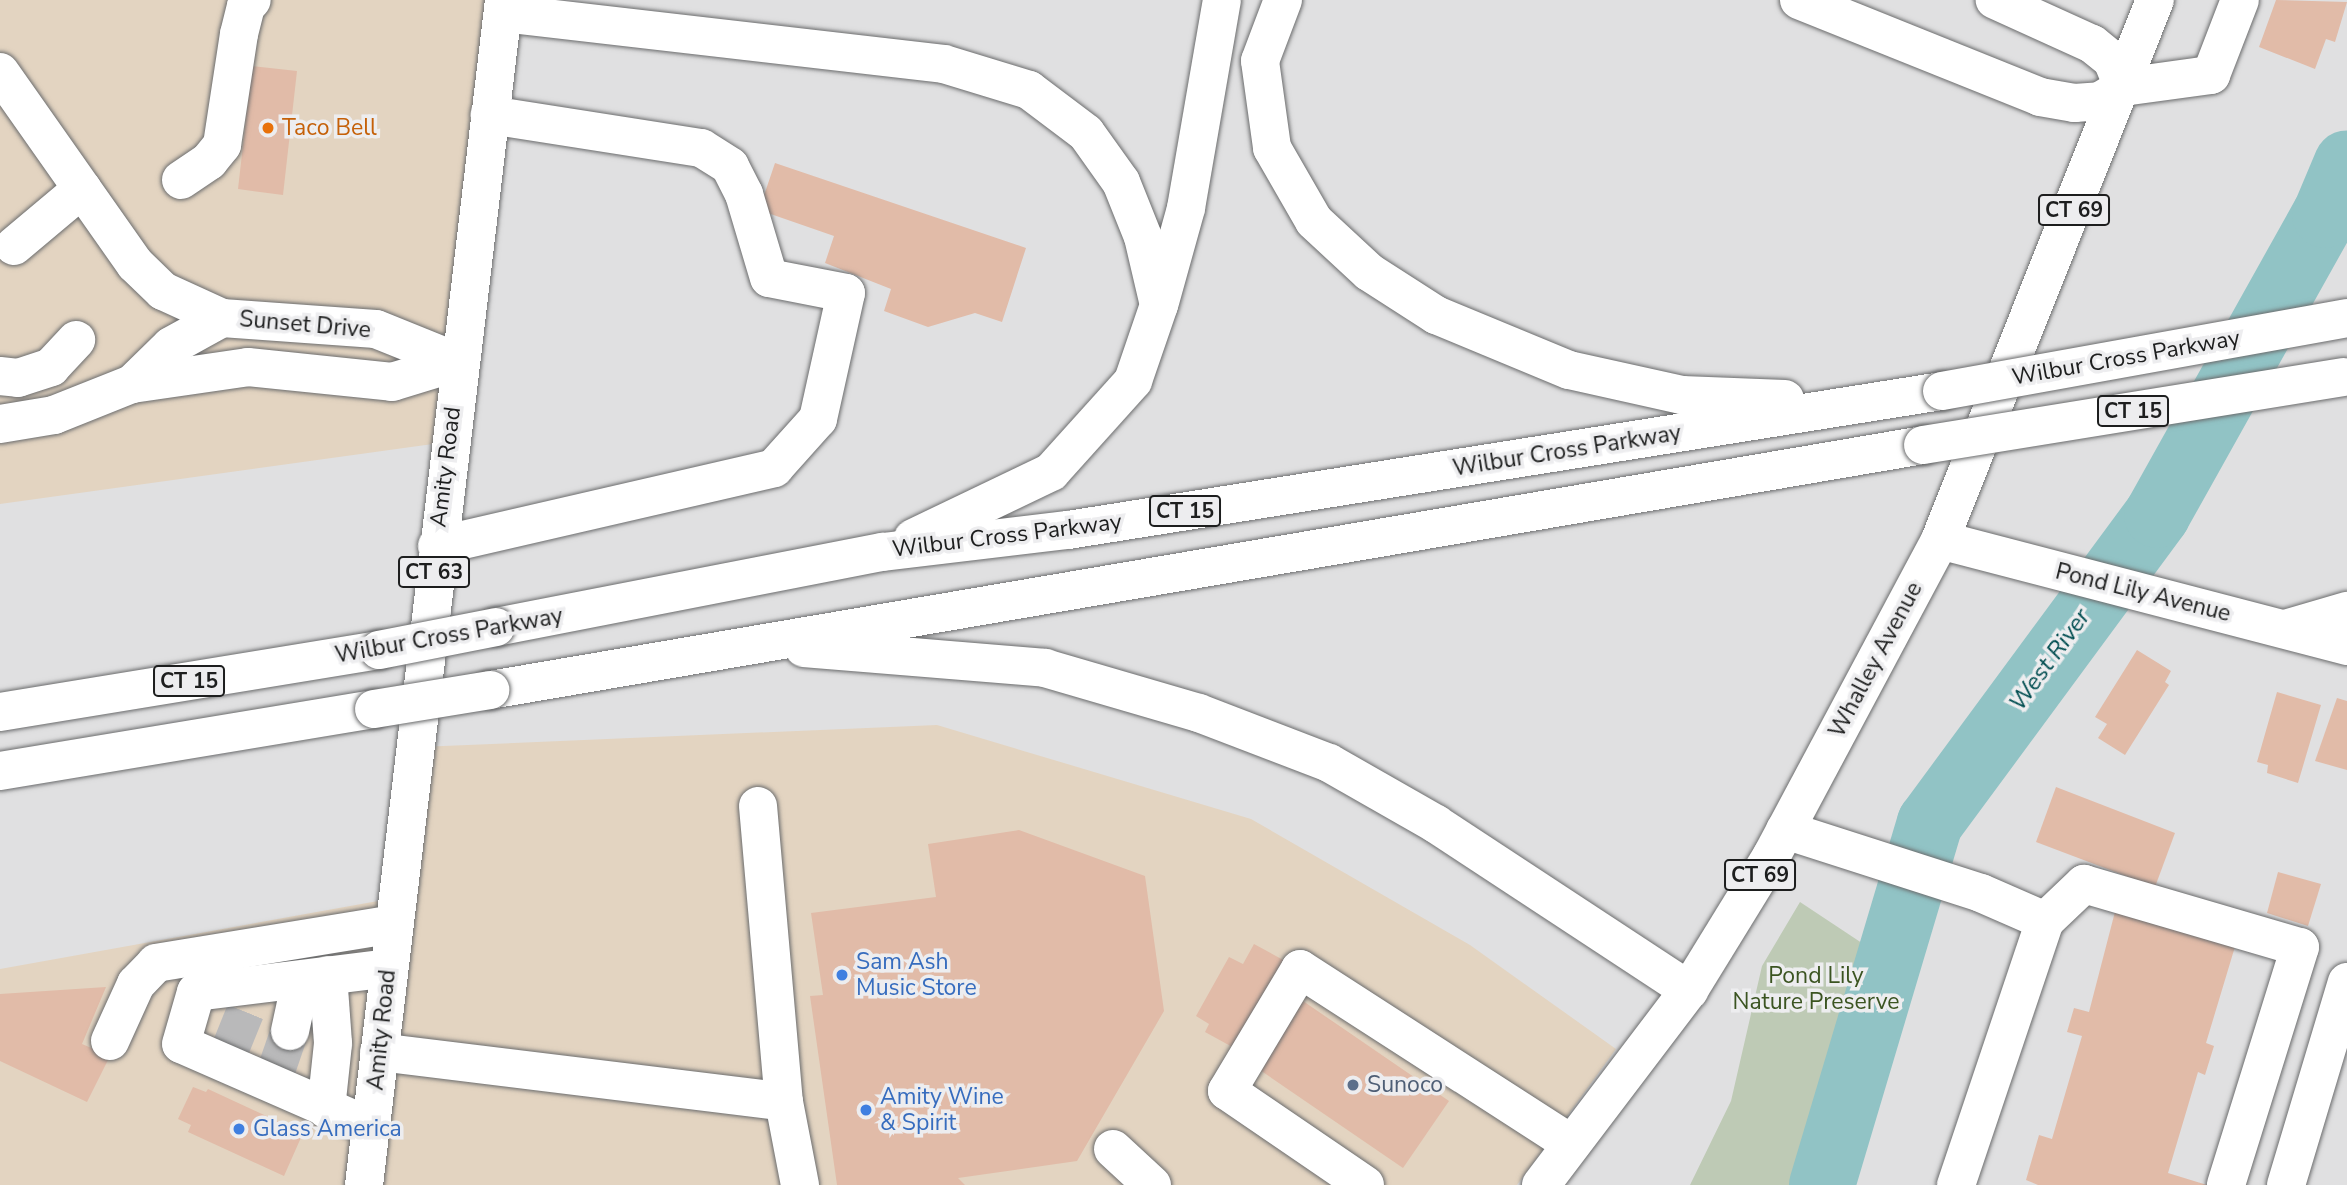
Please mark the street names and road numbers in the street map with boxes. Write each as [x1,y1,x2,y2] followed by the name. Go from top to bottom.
[2037,192,2111,228] road number: CT 69
[238,306,372,344] street label: Sunset Drive
[2010,324,2242,392] street label: Wilbur Cross Parkway
[2096,394,2170,428] road number: CT 15
[425,405,467,529] street label: Amity Road
[1451,419,1683,483] street label: Wilbur Cross Parkway
[1148,494,1222,528] road number: CT 15
[891,508,1123,564] street label: Wilbur Cross Parkway
[397,554,471,590] road number: CT 63
[2053,558,2233,628] street label: Pond Lily Avenue
[1823,578,1929,742] street label: Whalley Avenue
[333,602,565,670] street label: Wilbur Cross Parkway
[152,664,226,698] road number: CT 15
[1723,858,1797,892] road number: CT 69
[362,968,402,1092] street label: Amity Road

